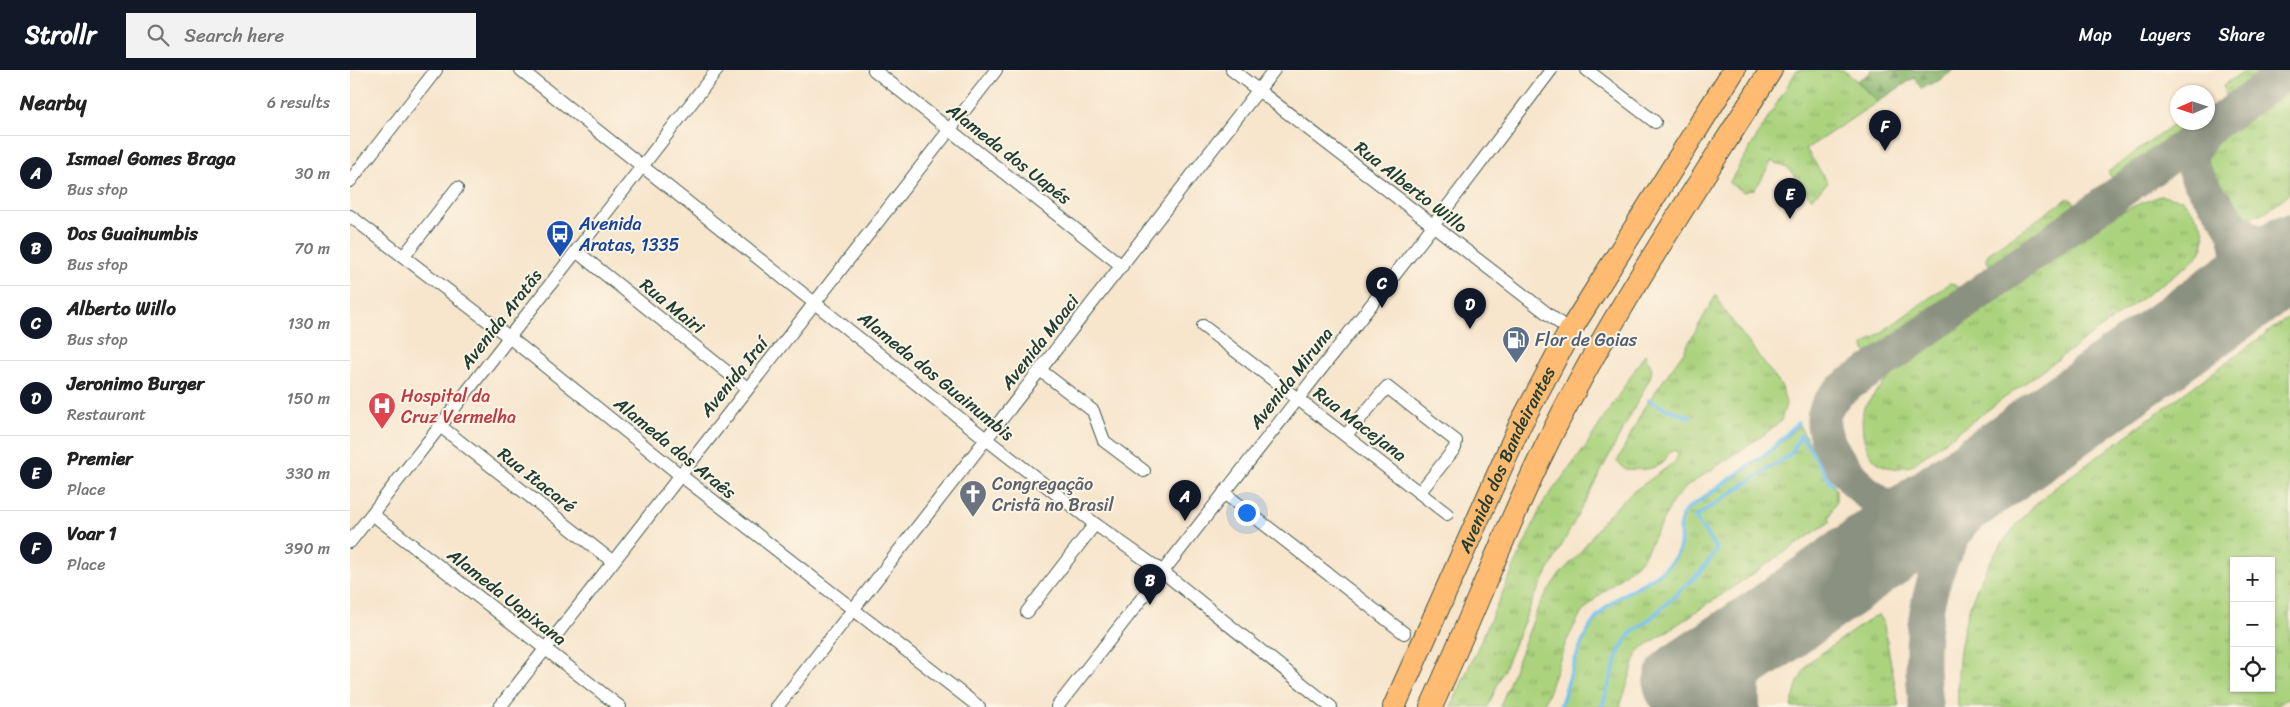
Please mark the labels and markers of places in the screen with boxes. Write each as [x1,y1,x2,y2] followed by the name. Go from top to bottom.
[1869,110,1901,151] pin: F
[1774,178,1806,219] pin: E
[578,208,680,261] place label: Avenida Aratas, 1335
[545,219,575,258] bus stop icon: Avenida Aratas, 1335
[1366,267,1398,308] pin: C
[1454,288,1486,329] pin: D
[1535,324,1638,356] place label: Flor de Goias
[1501,325,1531,364] fuel station icon: Flor de Goias
[401,380,516,433] place label: Hospital da Cruz Vermelha
[367,391,397,430] hospital icon: Hospital da Cruz Vermelha
[992,468,1114,521] place label: Congregação Cristã no Brasil
[958,479,988,518] church icon: Congregação Cristã no Brasil
[1169,480,1201,521] pin: A
[1134,564,1166,605] pin: B

